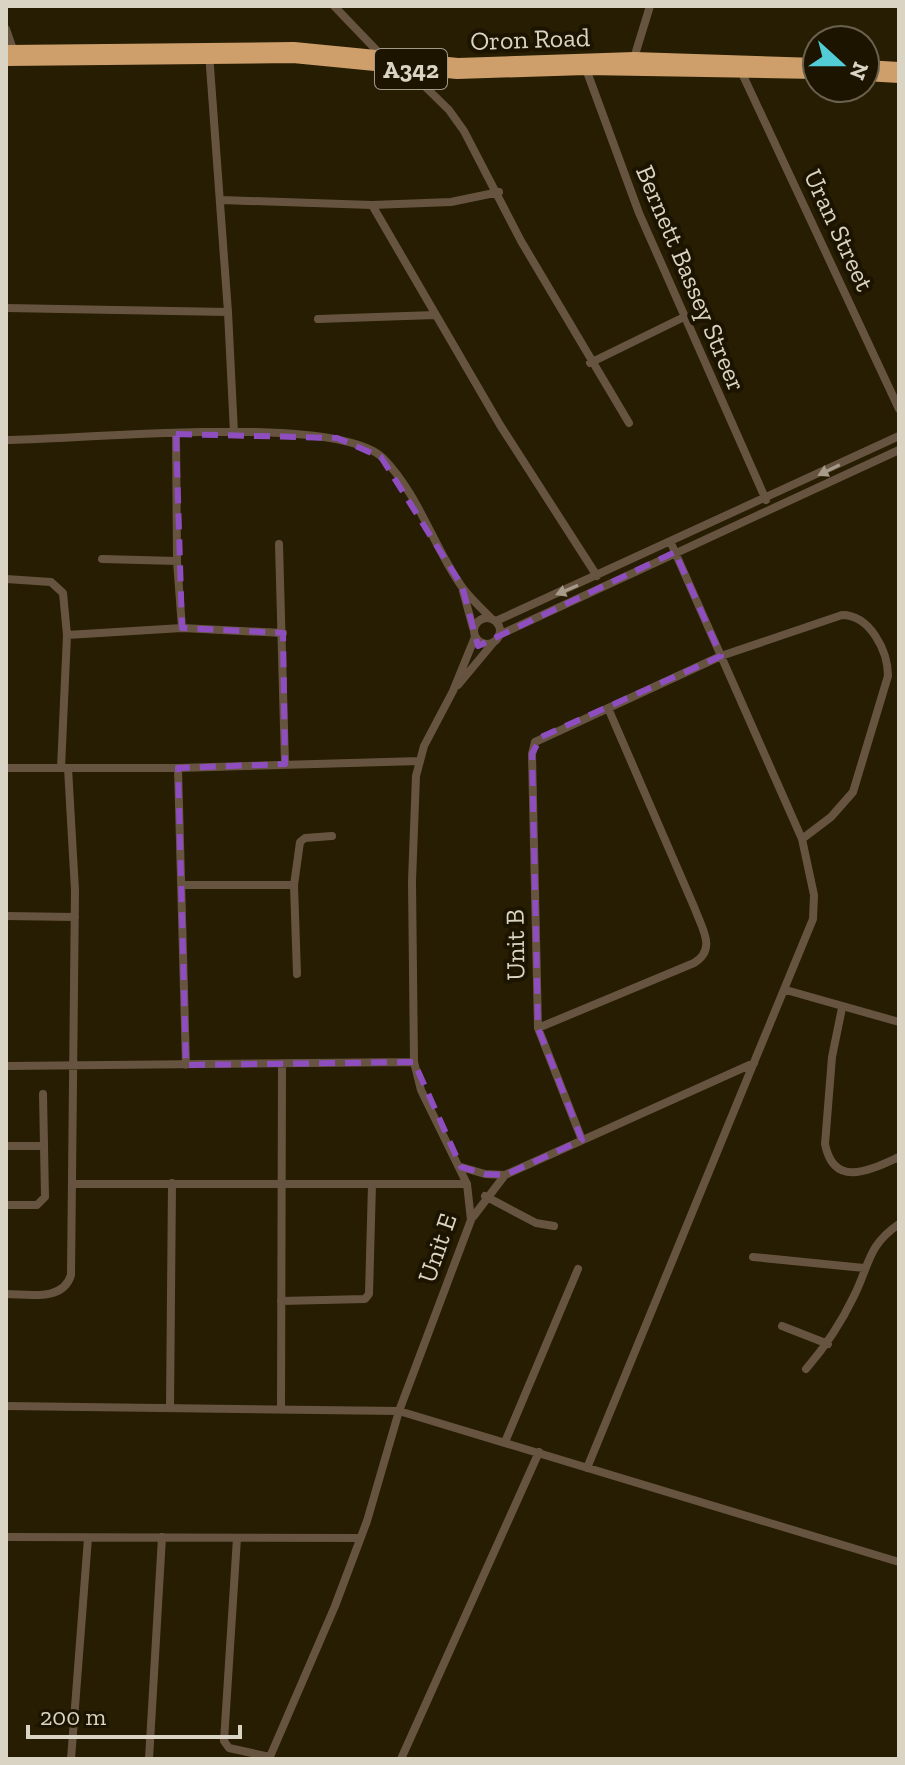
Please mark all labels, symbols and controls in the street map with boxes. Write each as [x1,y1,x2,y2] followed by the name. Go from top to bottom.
[470,21,590,57] street label: Oron Road
[801,24,881,104] north arrow
[375,49,447,89] road number: A342
[844,58,875,84] text: N
[629,160,753,396] street label: Bernett Bassey Streer
[797,164,881,296] street label: Uran Street
[817,463,840,477] one-way arrow
[555,583,579,596] one-way arrow
[498,909,532,981] street label: Unit B
[410,1209,464,1287] street label: Unit E
[28,1689,240,1739] scale bar
[40,1702,106,1731] text: 200 m

